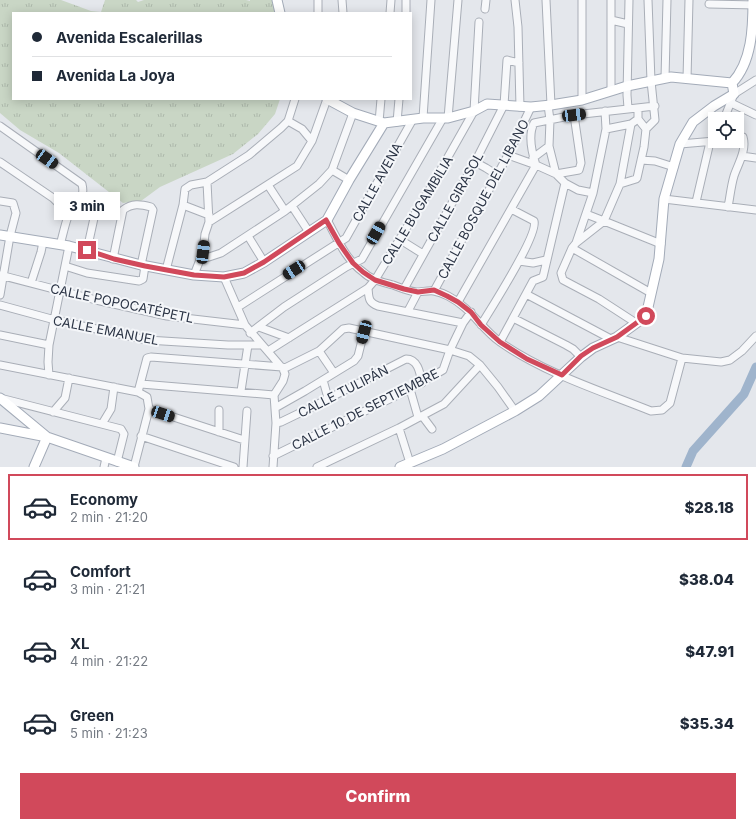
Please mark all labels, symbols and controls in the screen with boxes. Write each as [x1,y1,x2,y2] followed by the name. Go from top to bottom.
[56,28,203,47] text: Avenida Escalerillas
[56,66,175,85] text: Avenida La Joya
[561,108,587,122] car
[708,112,744,148] map controls
[708,112,744,148] button: locate
[434,116,532,282] street label: CALLE BOSQUE DEL LIBANO
[349,140,405,224] street label: CALLE AVENA
[34,147,60,171] car
[424,149,486,245] street label: CALLE GIRASOL
[378,153,456,267] street label: CALLE BUGAMBILIA
[54,192,120,220] callout: 3 min
[69,198,105,214] text: 3 min
[365,220,387,246] car
[196,239,210,265] car
[78,241,96,259] route end
[281,258,307,282] car
[49,280,195,326] street label: CALLE POPOCATÉPETL
[637,307,655,325] route start
[52,312,160,348] street label: CALLE EMANUEL
[355,319,373,345] car
[295,361,391,421] street label: CALLE TULIPÁN
[289,365,441,453] street label: CALLE 10 DE SEPTIEMBRE
[150,405,176,423] car
[22,489,58,525] icon: car
[70,490,138,509] text: Economy
[684,498,734,517] text: $28.18
[70,509,148,525] text: 2 min · 21:20
[22,561,58,597] icon: car
[70,562,131,581] text: Comfort
[679,570,734,589] text: $38.04
[70,581,145,597] text: 3 min · 21:21
[22,633,58,669] icon: car
[70,634,90,653] text: XL
[685,642,734,661] text: $47.91
[70,653,148,669] text: 4 min · 21:22
[22,705,58,741] icon: car
[70,706,114,725] text: Green
[680,714,734,733] text: $35.34
[70,725,148,741] text: 5 min · 21:23
[20,773,736,819] button: Confirm

